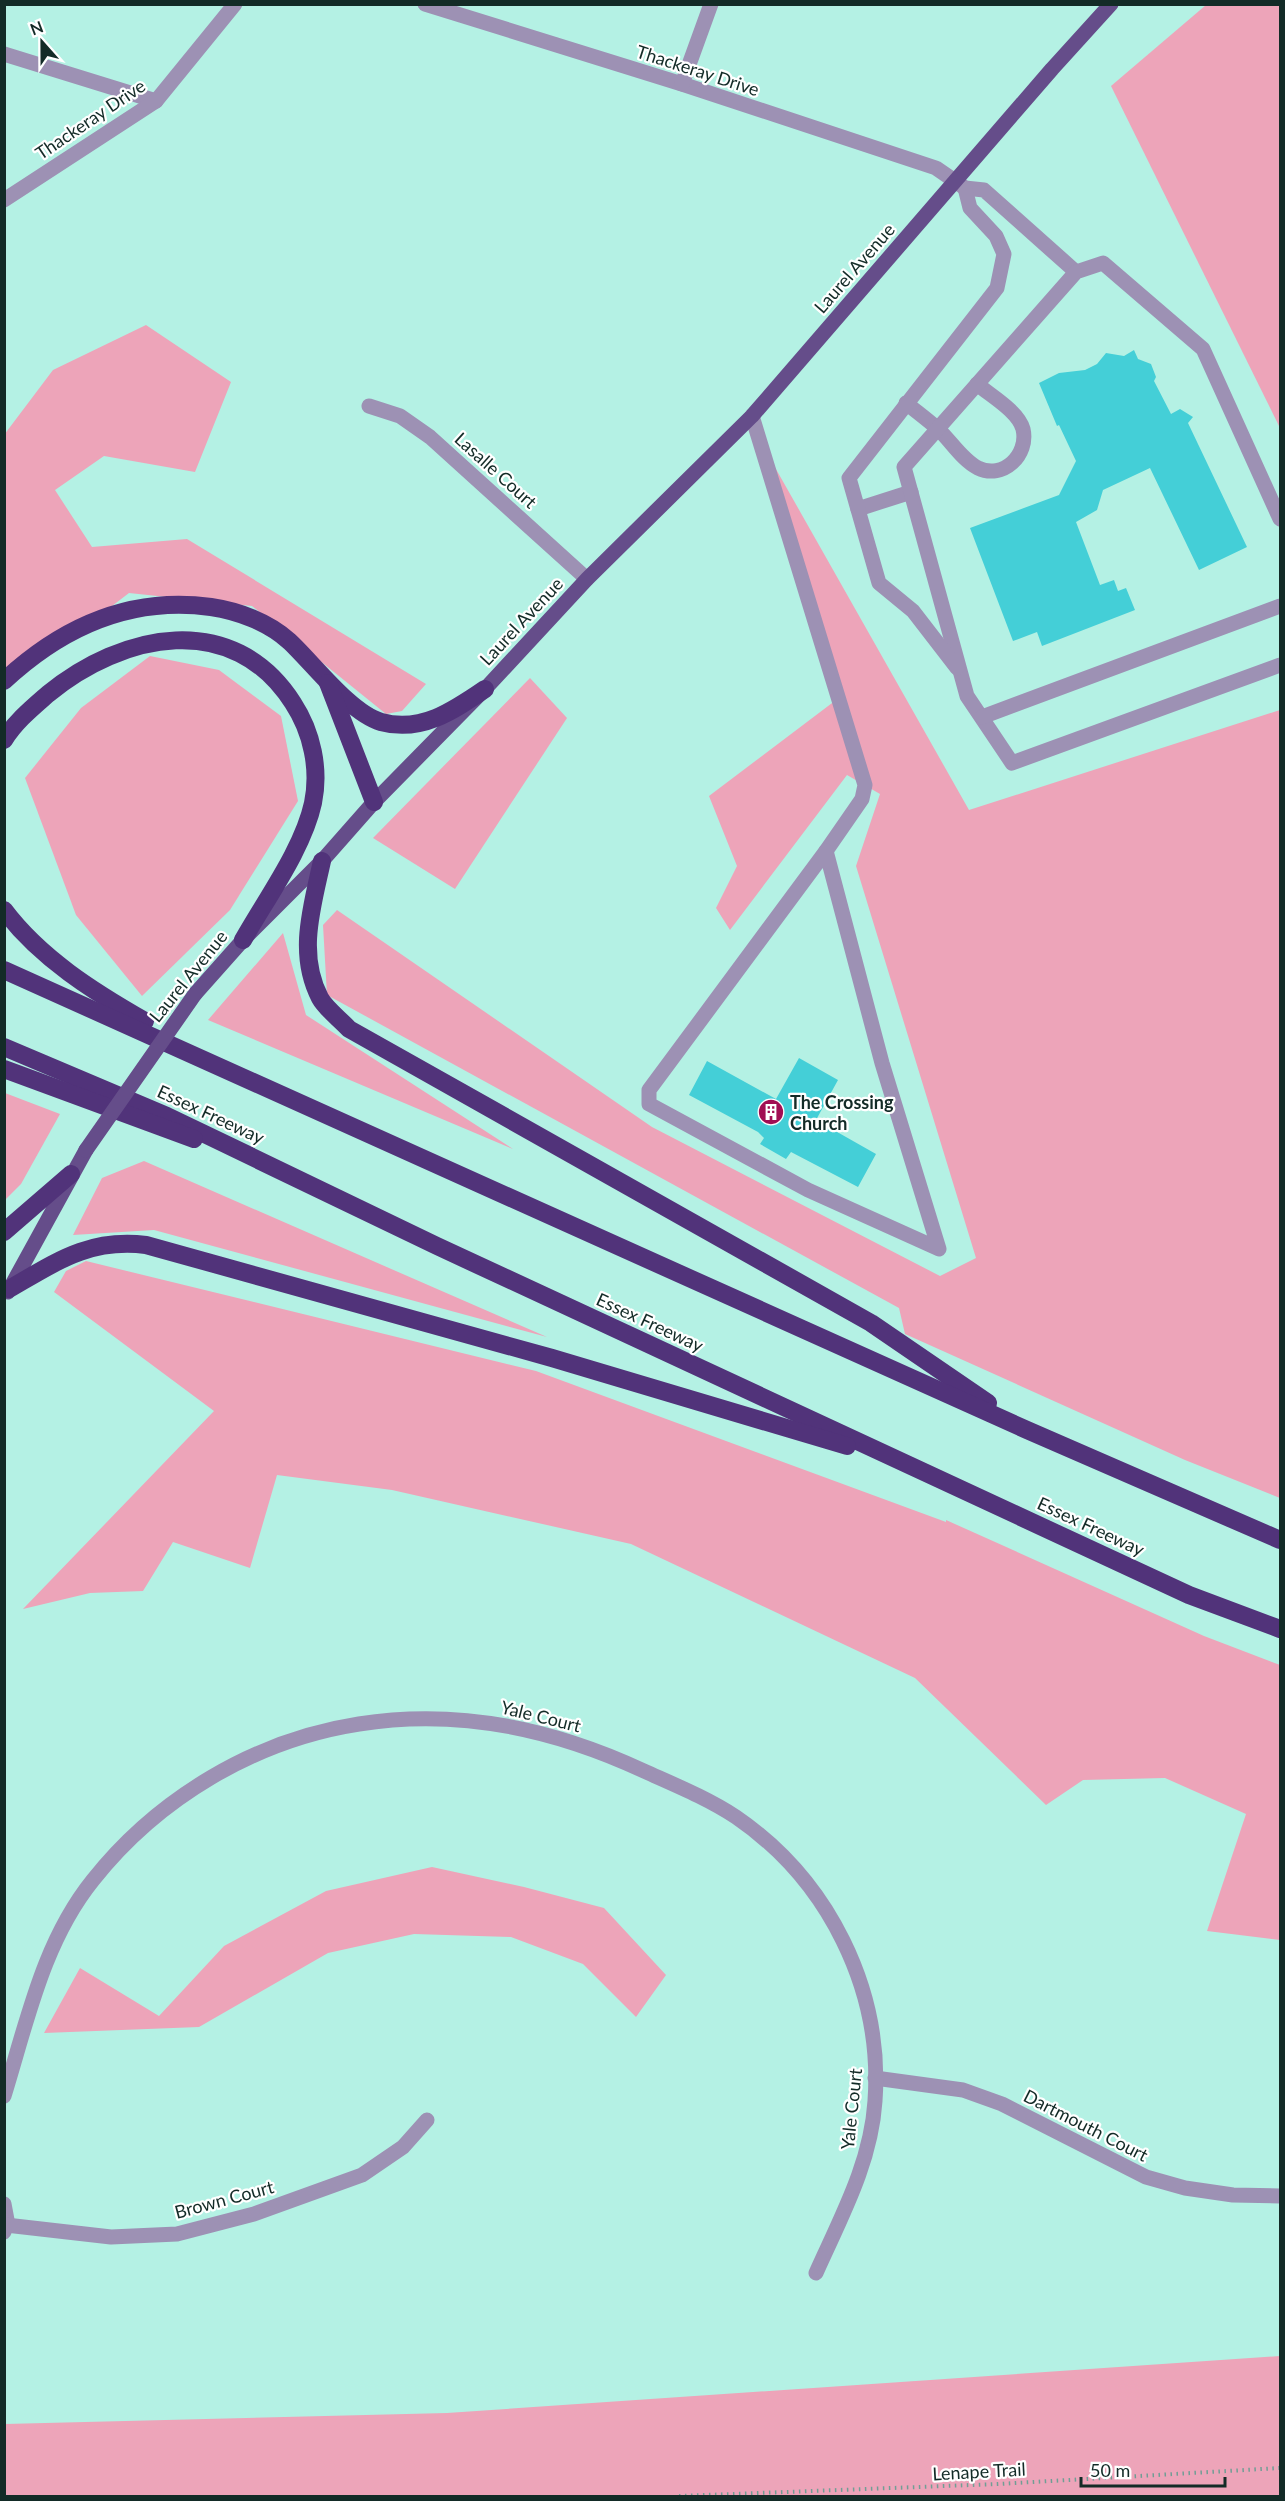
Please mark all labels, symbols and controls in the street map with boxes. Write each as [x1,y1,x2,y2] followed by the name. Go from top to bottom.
[12,12,72,72] north arrow
[27,16,46,39] text: N
[634,40,762,100] street label: Thackeray Drive
[31,74,149,164] street label: Thackeray Drive
[809,219,899,317] street label: Laurel Avenue
[451,427,542,513] street label: Lasalle Court
[475,573,567,669] street label: Laurel Avenue
[144,926,232,1026] street label: Laurel Avenue
[154,1080,269,1149] street label: Essex Freeway
[790,1091,894,1134] place label: The Crossing Church
[756,1097,786,1127] building icon: The Crossing Church
[593,1288,708,1357] street label: Essex Freeway
[1034,1492,1149,1561] street label: Essex Freeway
[499,1695,584,1737] street label: Yale Court
[836,2067,866,2151] street label: Yale Court
[1020,2084,1152,2166] street label: Dartmouth Court
[172,2175,276,2223] street label: Brown Court
[1081,2450,1225,2488] scale bar
[932,2458,1026,2484] street label: Lenape Trail
[1090,2459,1130,2481] text: 50 m

